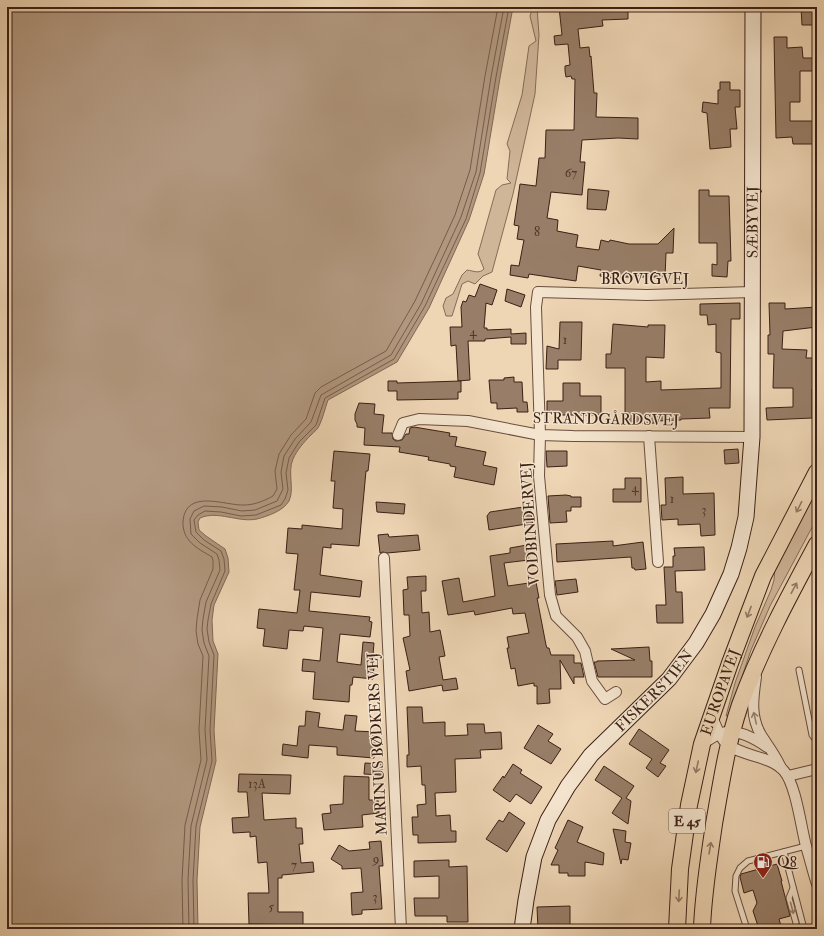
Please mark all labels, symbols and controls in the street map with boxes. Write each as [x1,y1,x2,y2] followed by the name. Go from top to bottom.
[565,165,577,181] house number: 67
[743,186,764,258] street label: SÆBYVEJ
[534,224,540,240] house number: 8
[601,270,689,290] street label: BROVIGVEJ
[469,324,477,340] house number: 4
[563,332,568,348] house number: 1
[533,408,679,431] street label: STRANDGÅRDSVEJ
[517,461,545,587] street label: VODBINDERVEJ
[631,480,639,496] house number: 4
[670,491,675,507] house number: 1
[795,500,803,512] one-way arrow
[702,502,707,518] house number: 3
[791,582,798,594] one-way arrow
[744,606,752,618] one-way arrow
[612,646,698,736] street label: FISKERSTIEN
[697,646,745,738] street label: EUROPAVEJ
[363,652,393,836] street label: MARINUS BØDKERS VEJ
[750,712,758,725] one-way arrow
[693,761,701,774] one-way arrow
[248,776,267,792] house number: 13A
[669,809,705,833] road number: E 45
[707,842,715,855] one-way arrow
[372,851,379,867] house number: 9
[752,851,774,879] fuel station icon: Q8
[777,853,799,872] place label: Q8
[291,857,297,873] house number: 7
[373,889,378,905] house number: 3
[675,889,682,902] one-way arrow
[268,899,274,915] house number: 5
[789,901,796,914] one-way arrow

